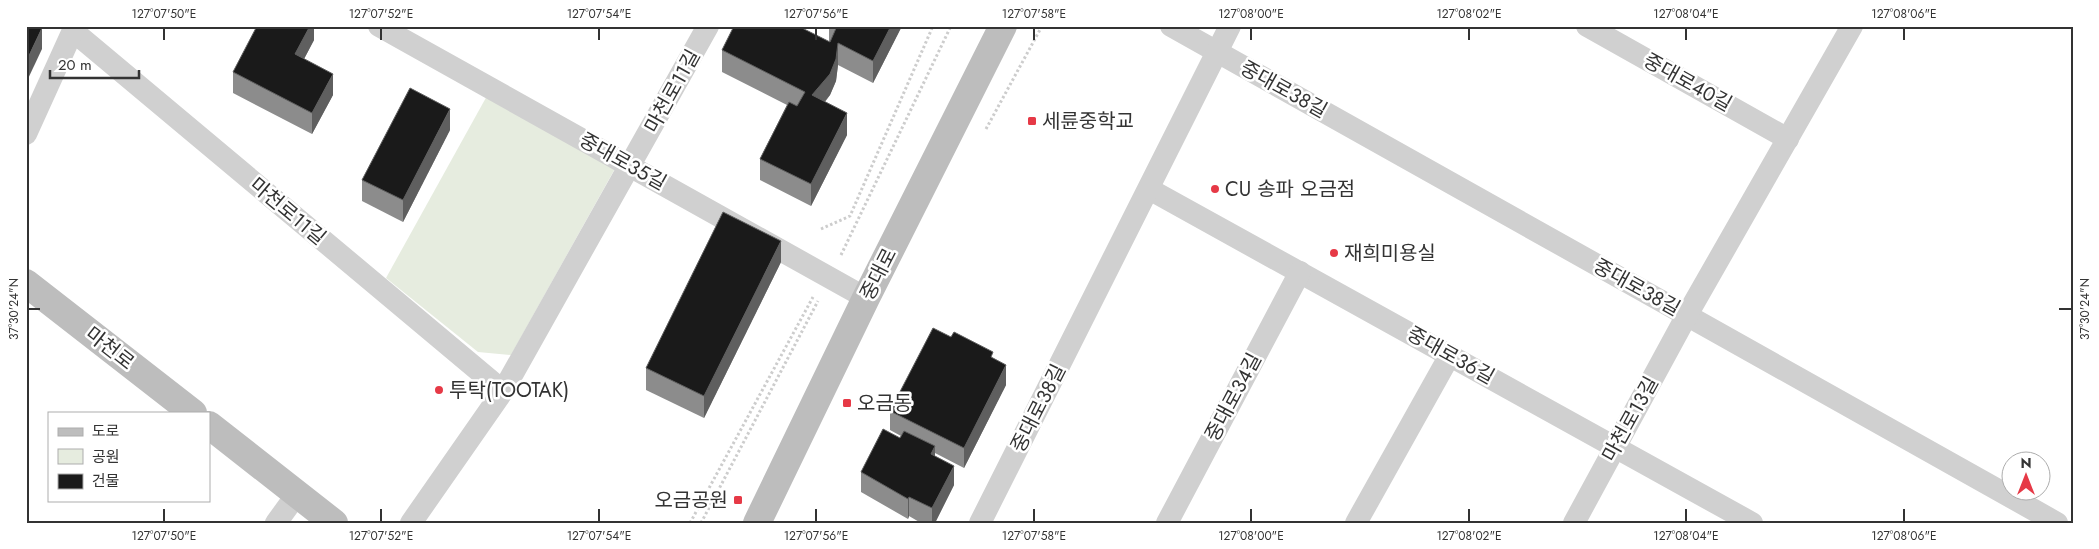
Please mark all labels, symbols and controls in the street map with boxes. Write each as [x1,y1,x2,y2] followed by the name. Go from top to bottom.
[132,5,196,23] text: 127°07'50"E
[349,5,413,23] text: 127°07'52"E
[567,5,631,23] text: 127°07'54"E
[784,5,848,23] text: 127°07'56"E
[1002,5,1066,23] text: 127°07'58"E
[1218,5,1284,23] text: 127°08'00"E
[1436,5,1502,23] text: 127°08'02"E
[1653,5,1719,23] text: 127°08'04"E
[1871,5,1937,23] text: 127°08'06"E
[638,44,707,138] street label: 마천로11길
[1638,46,1737,119] street label: 중대로40길
[50,48,139,80] scale bar
[58,54,92,76] text: 20 m
[1235,54,1333,125] street label: 중대로38길
[1042,107,1134,136] place label: 세륜중학교
[1026,115,1038,127] marker: 세륜중학교
[574,126,672,197] street label: 중대로35길
[243,171,332,252] street label: 마천로11길
[1225,175,1355,204] place label: CU 송파 오금점
[1209,183,1221,195] marker: CU 송파 오금점
[1344,239,1436,268] place label: 재희미용실
[853,243,904,305] street label: 중대로
[1328,247,1340,259] marker: 재희미용실
[1588,252,1686,323] street label: 중대로38길
[5,278,23,340] text: 37°30'24"N
[2076,278,2094,340] text: 37°30'24"N
[1402,319,1500,391] street label: 중대로36길
[79,320,140,377] street label: 마천로
[1198,348,1269,447] street label: 중대로34길
[1004,359,1073,457] street label: 중대로38길
[1595,371,1666,467] street label: 마천로13길
[449,376,569,405] place label: 투탁(TOOTAK)
[433,384,445,396] marker: 투탁(TOOTAK)
[857,389,912,418] place label: 오금동
[841,397,853,409] marker: 오금동
[48,412,210,502] legend
[92,420,120,442] text: 도로
[92,446,120,468] text: 공원
[2002,452,2052,502] north arrow
[2020,453,2032,473] text: N
[92,470,120,492] text: 건물
[654,486,728,515] place label: 오금공원
[732,494,744,506] marker: 오금공원
[132,527,196,545] text: 127°07'50"E
[349,527,413,545] text: 127°07'52"E
[567,527,631,545] text: 127°07'54"E
[784,527,848,545] text: 127°07'56"E
[1002,527,1066,545] text: 127°07'58"E
[1218,527,1284,545] text: 127°08'00"E
[1436,527,1502,545] text: 127°08'02"E
[1653,527,1719,545] text: 127°08'04"E
[1871,527,1937,545] text: 127°08'06"E

